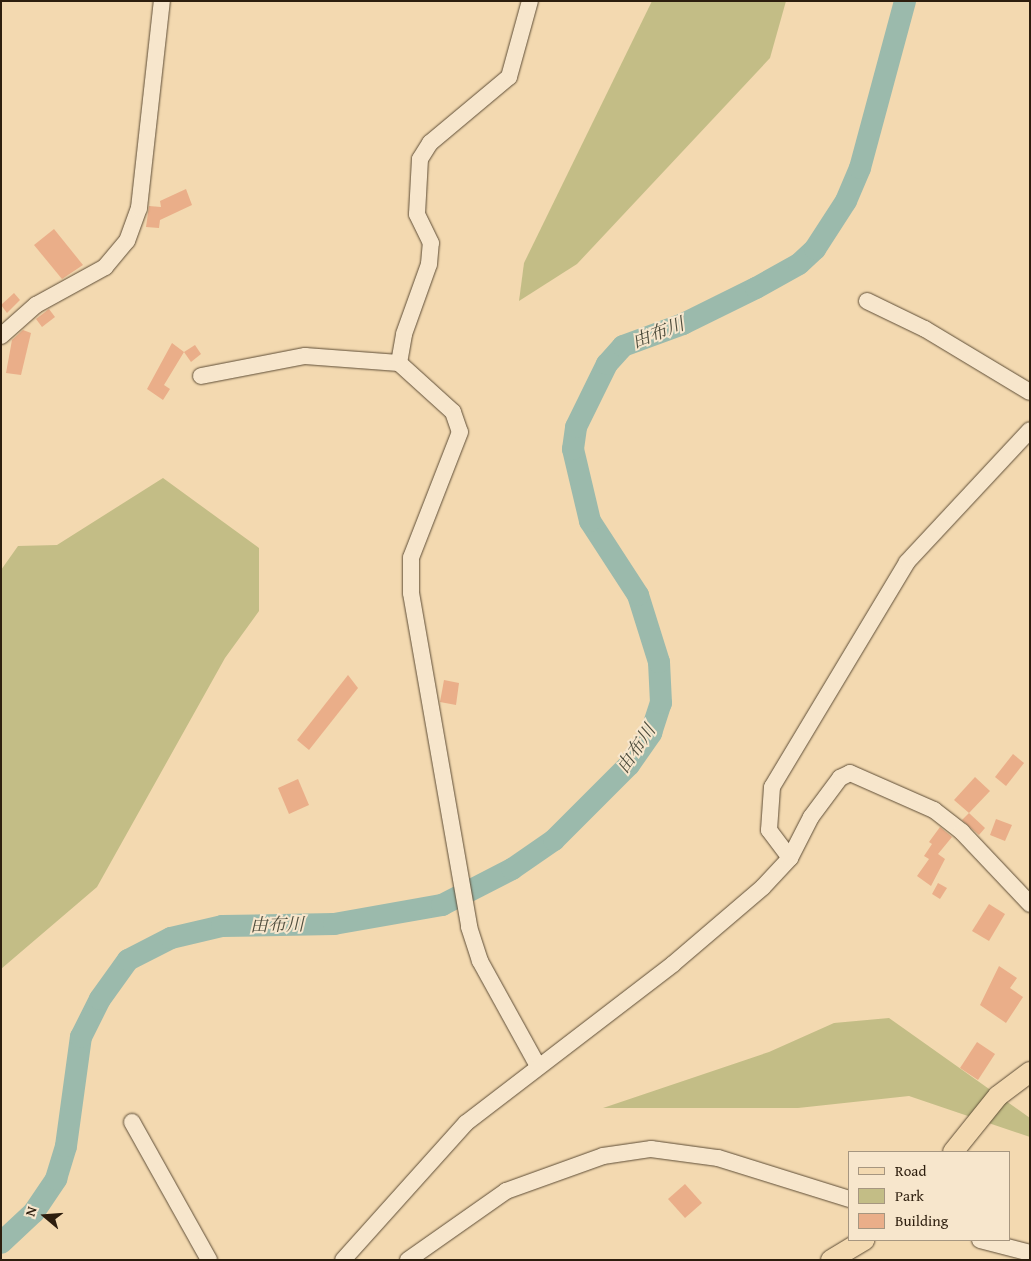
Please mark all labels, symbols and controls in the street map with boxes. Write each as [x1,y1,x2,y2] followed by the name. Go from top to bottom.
[629,313,687,353] water label: 由布川
[612,721,660,777] water label: 由布川
[250,914,304,936] water label: 由布川
[848,1151,1011,1241] legend
[895,1160,926,1181] text: Road
[895,1185,924,1206] text: Park
[20,1191,70,1241] north arrow
[20,1204,42,1219] text: N
[895,1210,948,1231] text: Building

